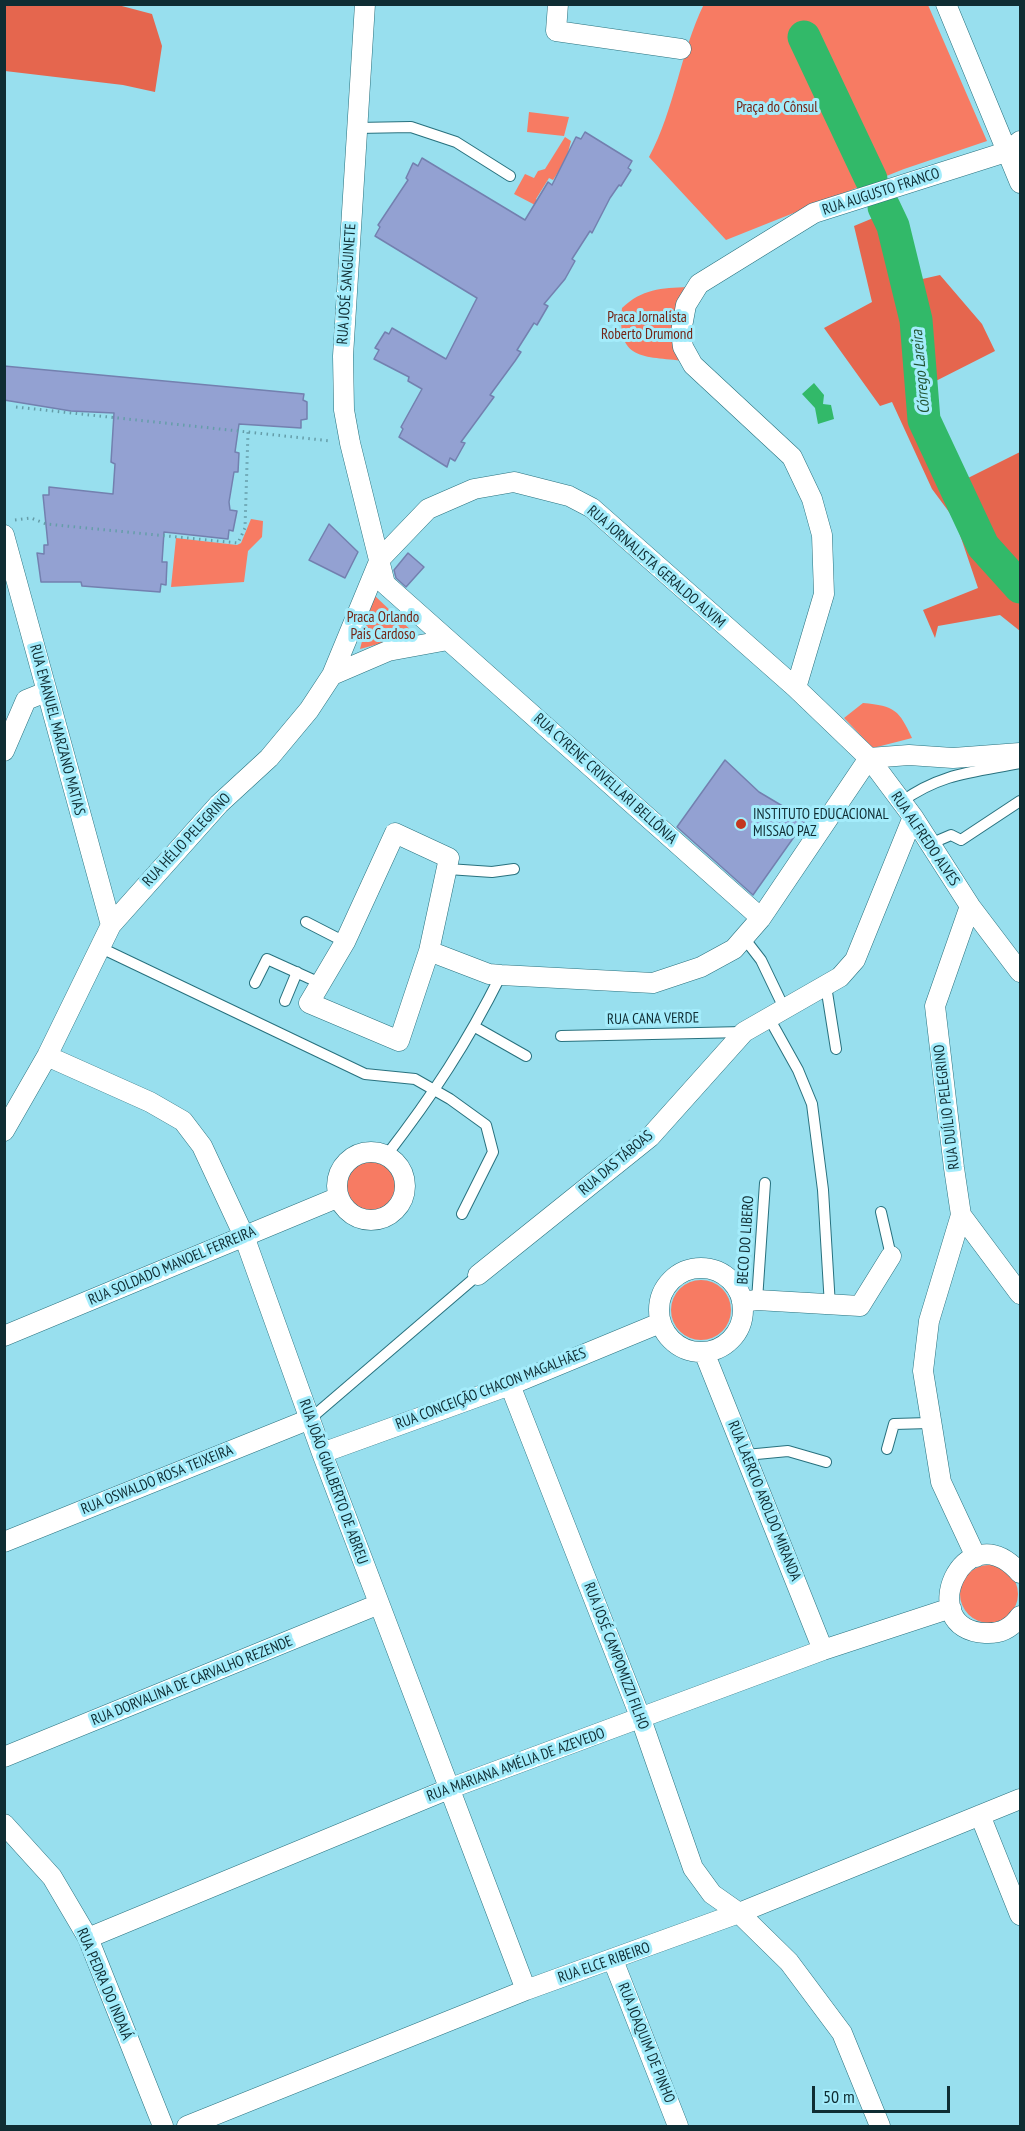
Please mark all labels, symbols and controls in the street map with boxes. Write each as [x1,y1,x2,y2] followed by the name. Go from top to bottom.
[736,99,818,117] park label: Praça do Cônsul
[820,165,942,219] street label: RUA AUGUSTO FRANCO
[334,223,360,345] street label: RUA JOSÉ SANGUINETE
[601,309,693,344] park label: Praca Jornalista Roberto Drumond
[908,329,934,415] water label: Córrego Lareira
[583,502,729,632] street label: RUA JORNALISTA GERALDO ALVIM
[347,609,419,644] park label: Praca Orlando Pais Cardoso
[26,643,88,817] street label: RUA EMANUEL MARZANO MATIAS
[530,710,680,848] street label: RUA CYRENE CRIVELLARI BELLÔNIA
[887,789,963,889] street label: RUA ALFREDO ALVES
[139,790,235,890] street label: RUA HÉLIO PELEGRINO
[753,806,889,841] place label: INSTITUTO EDUCACIONAL MISSAO PAZ
[734,817,748,831] marker: INSTITUTO EDUCACIONAL MISSAO PAZ
[607,1009,699,1029] street label: RUA CANA VERDE
[930,1043,964,1171] street label: RUA DUÍLIO PELEGRINO
[575,1127,657,1199] street label: RUA DAS TÁBOAS
[734,1195,758,1285] street label: BECO DO LIBERO
[86,1223,258,1309] street label: RUA SOLDADO MANOEL FERREIRA
[393,1344,589,1434] street label: RUA CONCEIÇÃO CHACON MAGALHÃES
[295,1397,371,1567] street label: RUA JOÃO GUALBERTO DE ABREU
[724,1418,804,1584] street label: RUA LAERCIO AROLDO MIRANDA
[79,1441,235,1519] street label: RUA OSWALDO ROSA TEIXEIRA
[580,1580,652,1732] street label: RUA JOSÉ CAMPOMIZZI FILHO
[89,1632,295,1730] street label: RUA DORVALINA DE CARVALHO REZENDE
[425,1724,607,1806] street label: RUA MARIANA AMÉLIA DE AZEVEDO
[72,1925,136,2043] street label: RUA PEDRA DO INDAIÁ
[556,1939,652,1987] street label: RUA ELCE RIBEIRO
[614,1980,678,2106] street label: RUA JOAQUIM DE PINHO
[815,2074,953,2112] scale bar
[823,2085,855,2108] text: 50 m

